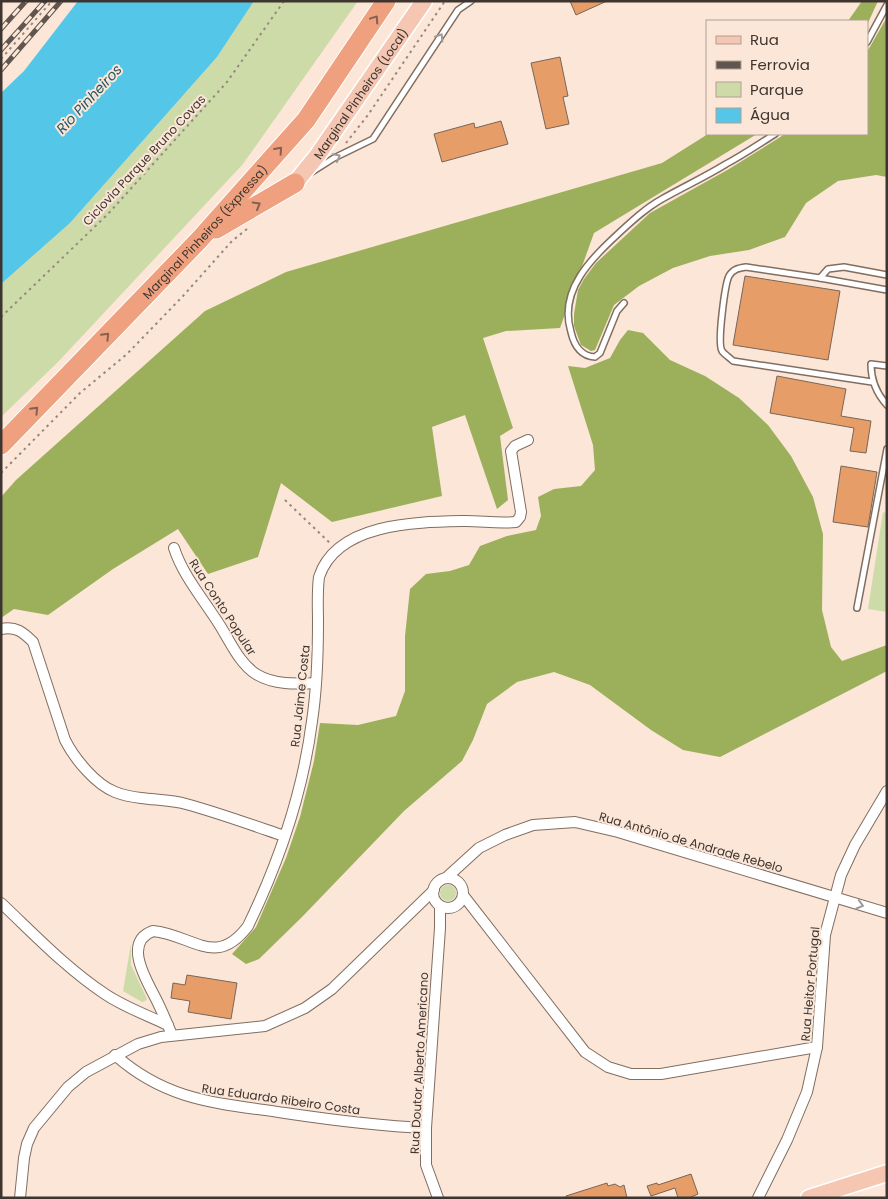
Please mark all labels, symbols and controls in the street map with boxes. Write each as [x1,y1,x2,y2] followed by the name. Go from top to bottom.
[369,16,378,25] one-way arrow
[706,20,868,135] legend
[309,24,411,162] street label: Marginal Pinheiros (Local)
[750,29,779,50] text: Rua
[434,34,443,43] one-way arrow
[750,54,810,75] text: Ferrovia
[52,60,126,138] water label: Rio Pinheiros
[750,79,803,100] text: Parque
[79,91,209,229] street label: Ciclovia Parque Bruno Covas
[750,104,790,125] text: Água
[273,147,282,156] one-way arrow
[331,153,340,163] one-way arrow
[138,161,271,302] street label: Marginal Pinheiros (Expressa)
[251,201,260,211] one-way arrow
[100,333,109,342] one-way arrow
[29,406,38,415] one-way arrow
[185,555,261,659] street label: Rua Conto Popular
[286,644,314,748] street label: Rua Jaime Costa
[597,808,785,877] street label: Rua Antônio de Andrade Rebelo
[856,900,864,910] one-way arrow
[797,926,823,1042] street label: Rua Heitor Portugal
[406,971,432,1154] street label: Rua Doutor Alberto Americano
[201,1079,361,1119] street label: Rua Eduardo Ribeiro Costa

